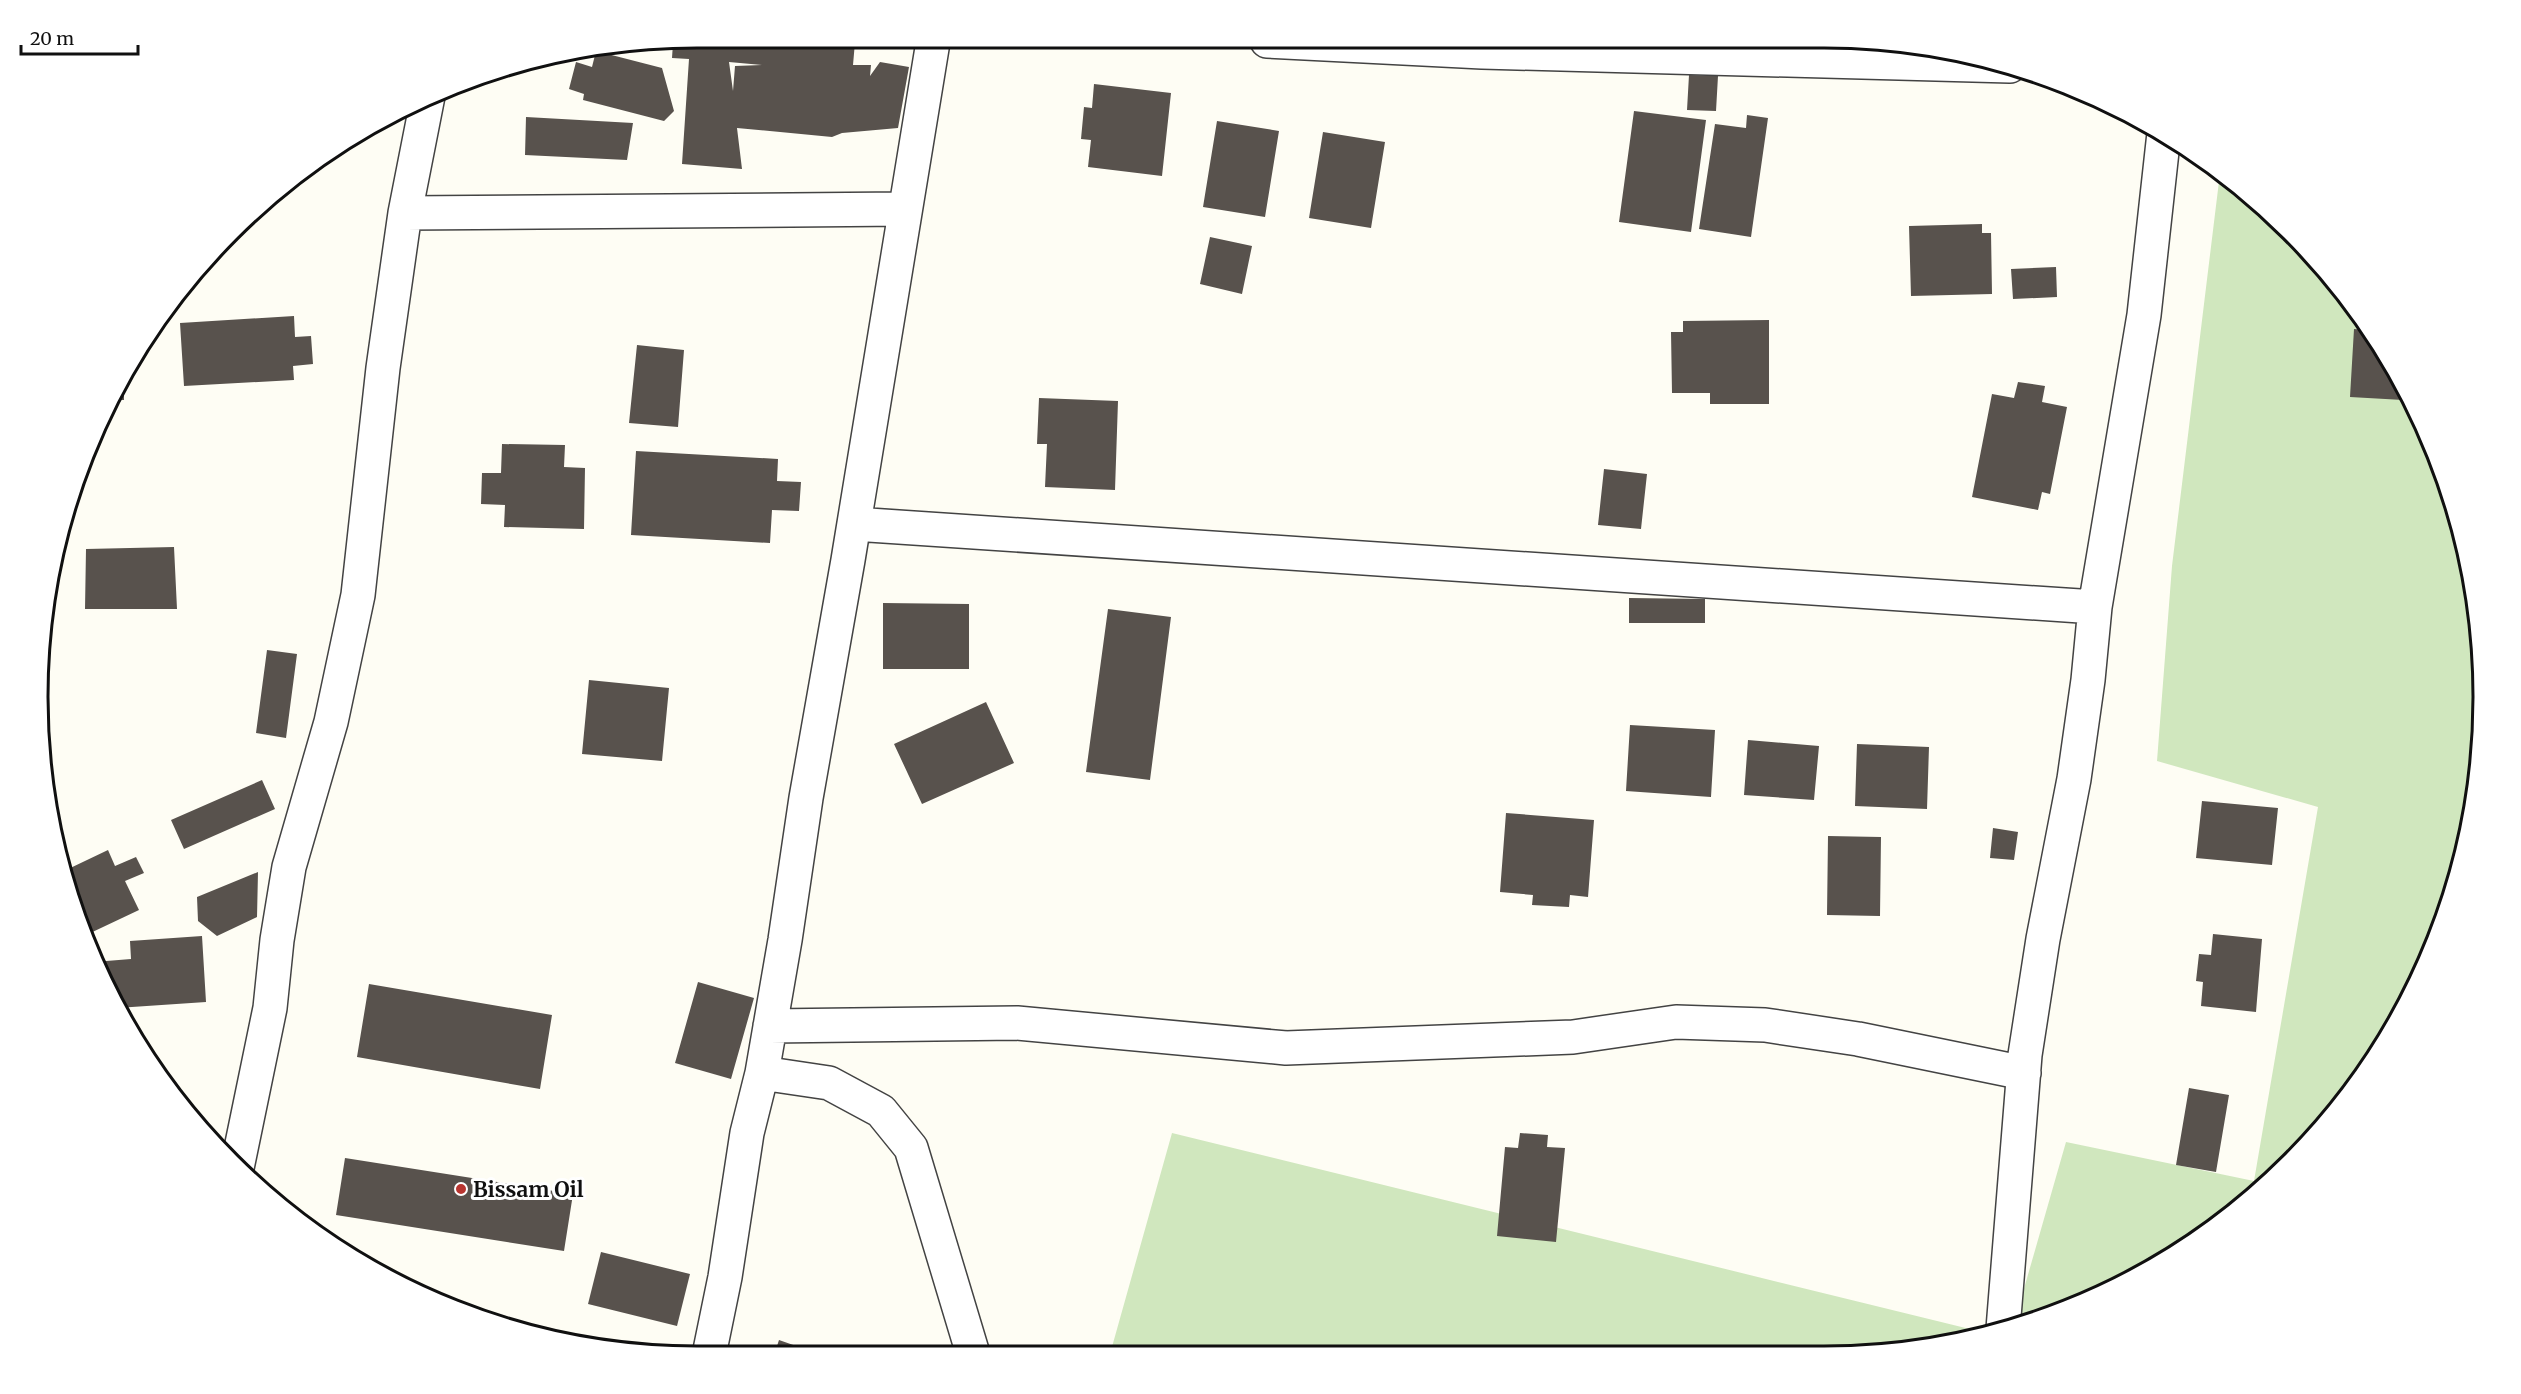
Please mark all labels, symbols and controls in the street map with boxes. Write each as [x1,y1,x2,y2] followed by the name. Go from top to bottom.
[21,18,138,56] scale bar
[30,27,74,50] text: 20 m
[473,1176,584,1203] place label: Bissam Oil
[454,1182,468,1196] marker: Bissam Oil

